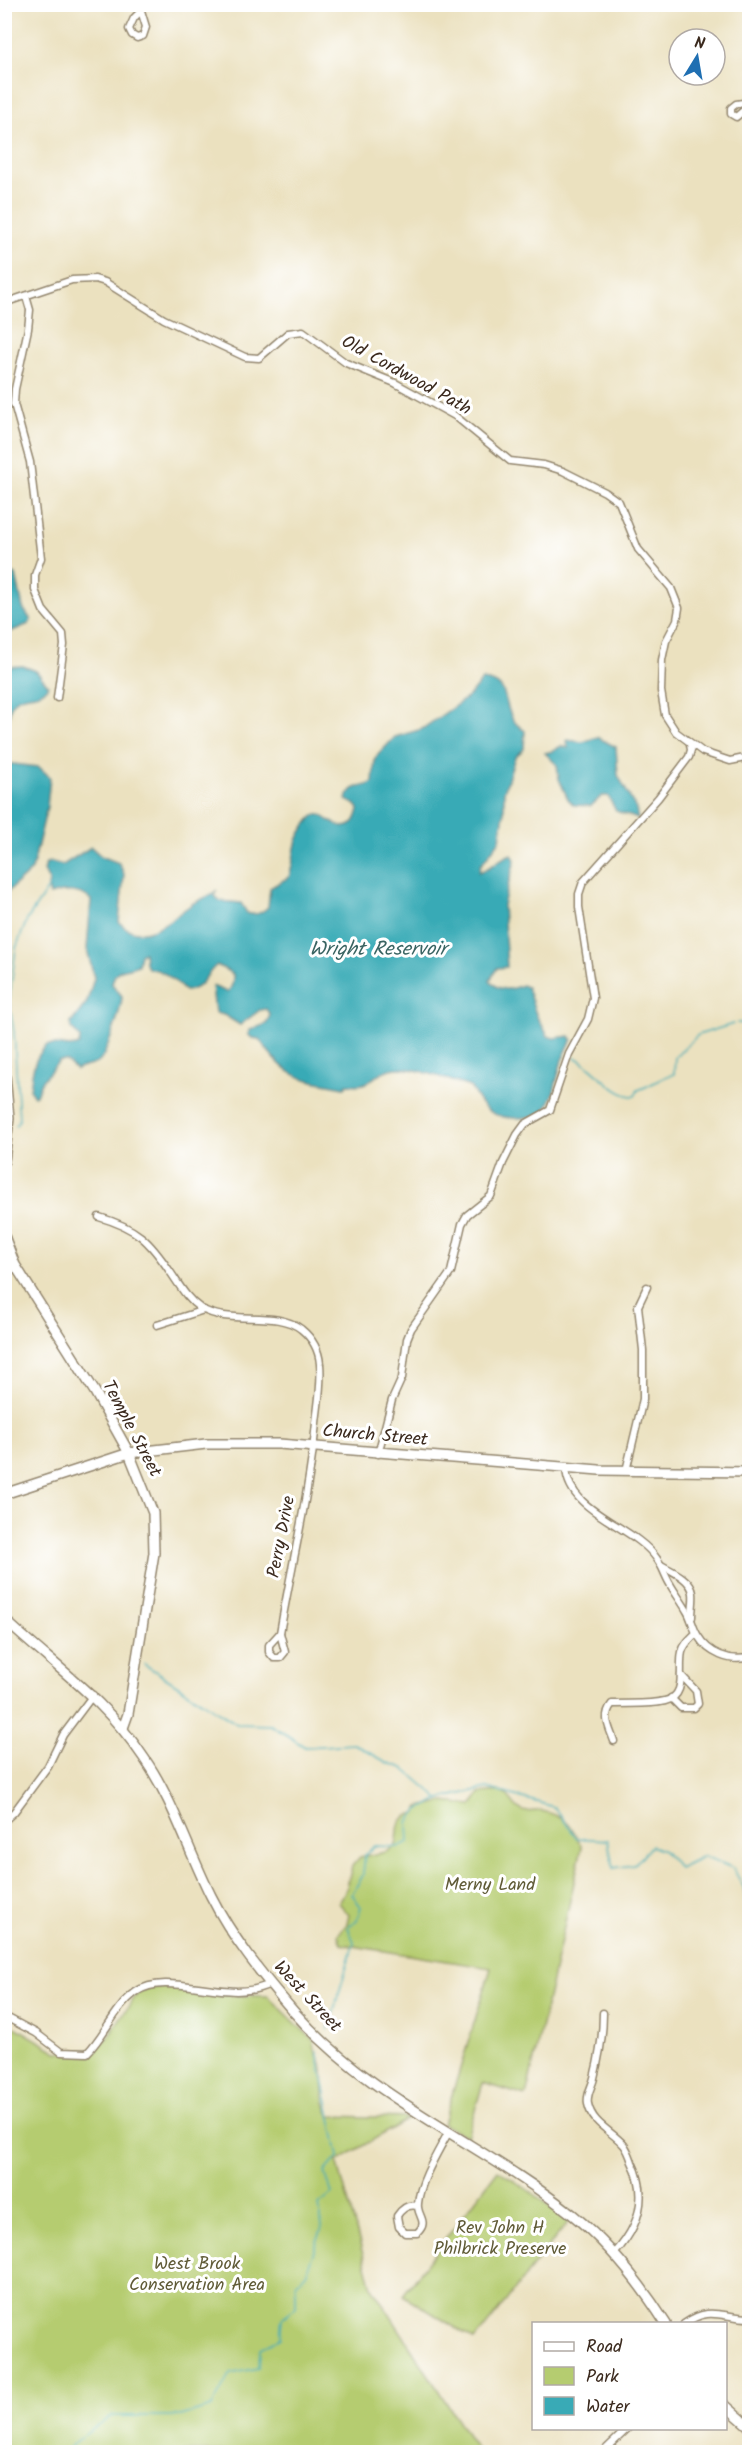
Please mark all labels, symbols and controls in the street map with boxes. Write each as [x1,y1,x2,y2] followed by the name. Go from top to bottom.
[667,27,727,87] north arrow
[692,31,707,57] text: N
[336,328,476,424] street label: Old Cordwood Path
[310,934,451,966] water label: Wright Reservoir
[93,1375,169,1484] street label: Temple Street
[321,1417,430,1455] street label: Church Street
[260,1493,304,1581] street label: Perry Drive
[445,1871,536,1900] park label: Merny Land
[266,1954,349,2040] street label: West Street
[434,2214,566,2264] park label: Rev John H Philbrick Preserve
[129,2250,265,2300] park label: West Brook Conservation Area
[532,2322,727,2430] legend
[586,2333,623,2362] text: Road
[586,2363,619,2392] text: Park
[586,2393,631,2422] text: Water

